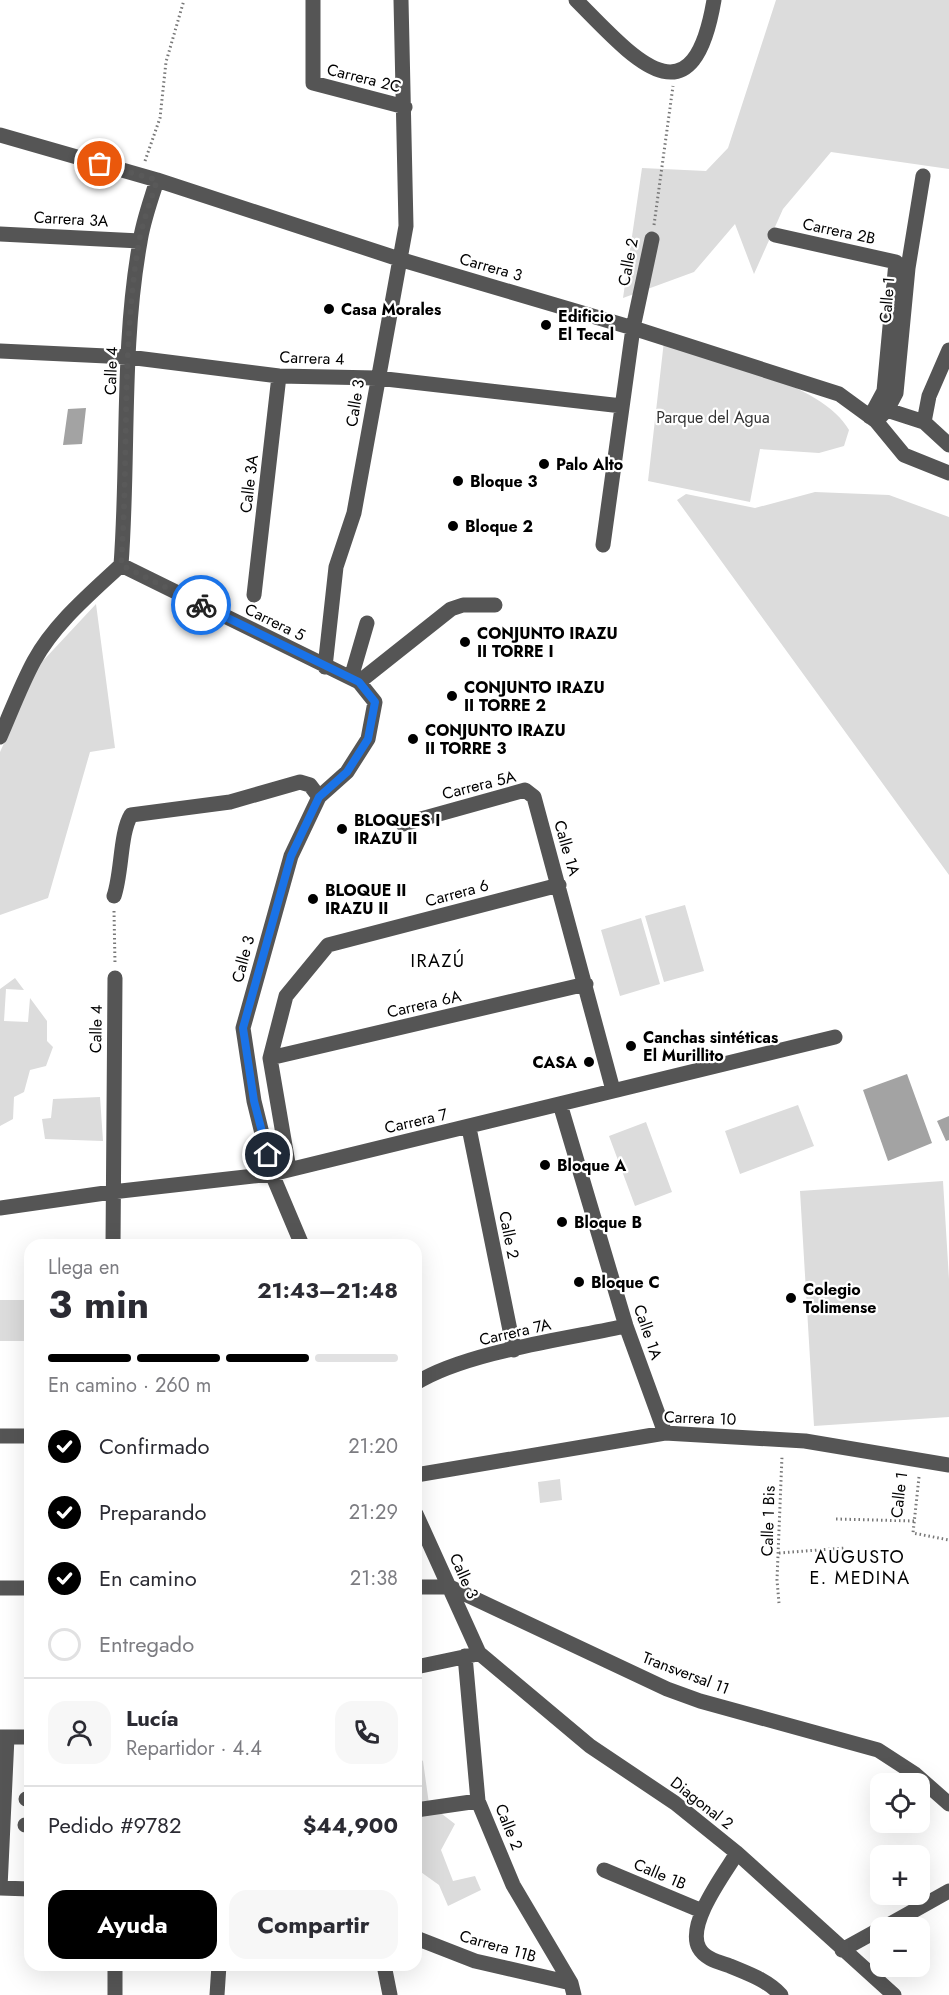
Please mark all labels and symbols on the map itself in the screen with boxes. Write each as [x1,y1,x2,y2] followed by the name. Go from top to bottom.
[324,58,404,98] street label: Carrera 2C
[74,138,125,189] pin
[33,206,109,232] street label: Carrera 3A
[801,212,877,250] street label: Carrera 2B
[612,236,644,288] street label: Calle 2
[457,247,525,287] street label: Carrera 3
[874,276,900,324] street label: Calle 1
[341,298,441,321] place label: Casa Morales
[322,302,336,316] marker: Casa Morales
[558,305,614,346] place label: Edificio El Tecal
[539,318,553,332] marker: Edificio El Tecal
[279,345,345,371] street label: Carrera 4
[99,346,123,396] street label: Calle 4
[340,377,370,428] street label: Calle 3
[656,406,770,429] park label: Parque del Agua
[234,453,264,514] street label: Calle 3A
[556,453,623,476] place label: Palo Alto
[537,457,551,471] marker: Palo Alto
[470,470,537,493] place label: Bloque 3
[451,474,465,488] marker: Bloque 3
[465,515,533,538] place label: Bloque 2
[446,519,460,533] marker: Bloque 2
[171,575,231,635] courier
[241,597,309,647] street label: Carrera 5
[477,622,618,663] place label: CONJUNTO IRAZU II TORRE I
[458,635,472,649] marker: CONJUNTO IRAZU II TORRE I
[464,676,605,717] place label: CONJUNTO IRAZU II TORRE 2
[445,689,459,703] marker: CONJUNTO IRAZU II TORRE 2
[425,719,566,760] place label: CONJUNTO IRAZU II TORRE 3
[406,732,420,746] marker: CONJUNTO IRAZU II TORRE 3
[440,765,519,805] street label: Carrera 5A
[354,809,440,850] place label: BLOQUES I IRAZU II
[548,818,586,879] street label: Calle 1A
[335,822,349,836] marker: BLOQUES I IRAZU II
[423,874,491,912] street label: Carrera 6
[325,879,406,920] place label: BLOQUE II IRAZU II
[306,892,320,906] marker: BLOQUE II IRAZU II
[226,933,260,985] street label: Calle 3
[411,948,465,974] district label: IRAZÚ
[385,984,464,1024] street label: Carrera 6A
[84,1005,108,1053] street label: Calle 4
[643,1026,778,1067] place label: Canchas sintéticas El Murillito
[624,1039,638,1053] marker: Canchas sintéticas El Murillito
[533,1051,577,1074] place label: CASA
[582,1055,596,1069] marker: CASA
[382,1102,450,1139] street label: Carrera 7
[242,1129,293,1180] pin
[557,1154,626,1177] place label: Bloque A
[538,1158,552,1172] marker: Bloque A
[493,1209,525,1261] street label: Calle 2
[574,1211,642,1234] place label: Bloque B
[555,1215,569,1229] marker: Bloque B
[591,1271,660,1294] place label: Bloque C
[572,1275,586,1289] marker: Bloque C
[803,1278,877,1319] place label: Colegio Tolimense
[784,1291,798,1305] marker: Colegio Tolimense
[628,1301,668,1363] street label: Calle 1A
[477,1312,554,1351] street label: Carrera 7A
[663,1405,737,1431] street label: Carrera 10
[885,1471,913,1519] street label: Calle 1
[755,1485,781,1557] street label: Calle 1 Bis
[809,1544,911,1591] district label: AUGUSTO E. MEDINA
[444,1549,484,1603] street label: Calle 3
[639,1646,733,1700] street label: Transversal 11
[666,1771,738,1835] street label: Diagonal 2
[489,1800,529,1854] street label: Calle 2
[630,1853,690,1895] street label: Calle 1B
[457,1924,539,1968] street label: Carrera 11B

